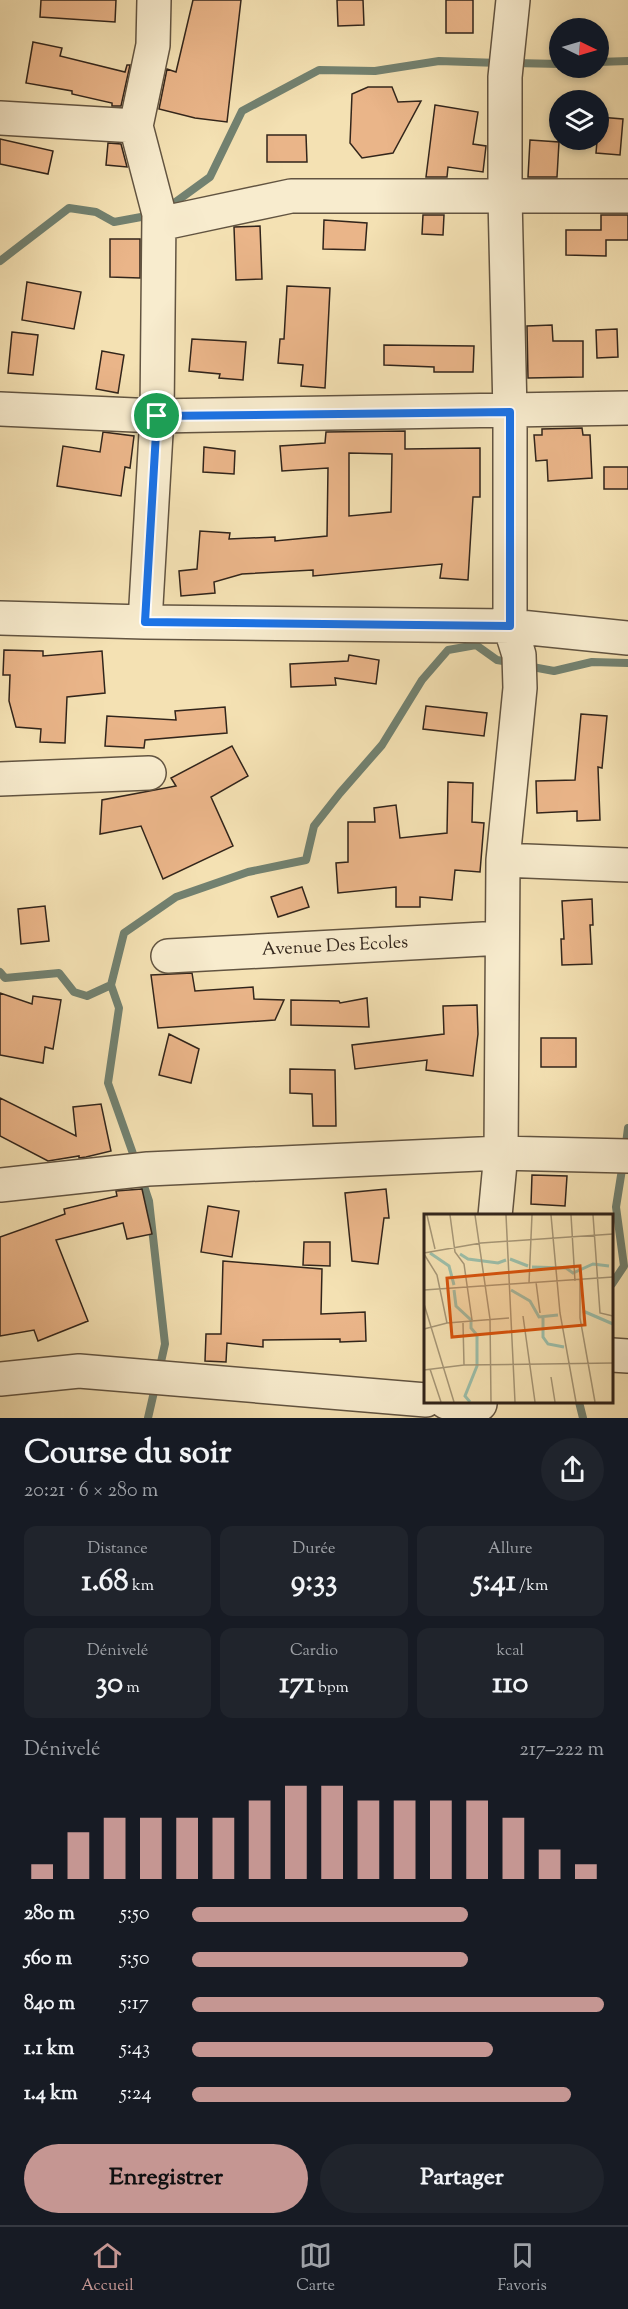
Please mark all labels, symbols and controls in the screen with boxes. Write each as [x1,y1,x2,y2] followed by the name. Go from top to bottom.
[549,18,609,78] north arrow
[549,18,609,150] map controls
[549,90,609,150] button: layers
[131,390,182,441] pin
[140,399,173,432] icon: arrive
[261,930,409,964] street label: Avenue Des Ecoles
[424,1214,613,1403] inset map
[24,1430,231,1478] text: Course du soir
[541,1438,604,1501] button: share
[24,1477,158,1506] text: 20:21 · 6 × 280 m
[87,1538,148,1561] text: Distance
[293,1538,335,1561] text: Durée
[488,1538,533,1561] text: Allure
[81,1561,129,1604] text: 1.68
[291,1561,337,1604] text: 9:33
[472,1561,516,1604] text: 5:41
[129,1575,154,1598] text: km
[516,1575,548,1598] text: /km
[87,1640,148,1663] text: Dénivelé
[290,1640,338,1663] text: Cardio
[497,1640,524,1663] text: kcal
[95,1663,123,1706] text: 30
[279,1663,315,1706] text: 171
[492,1663,528,1706] text: 110
[123,1677,140,1700] text: m
[315,1677,349,1700] text: bpm
[24,1736,100,1765] text: Dénivelé
[520,1736,604,1765] text: 217–222 m
[24,1900,75,1929] text: 280 m
[120,1900,149,1929] text: 5:50
[24,1945,72,1974] text: 560 m
[120,1945,149,1974] text: 5:50
[24,1990,75,2019] text: 840 m
[120,1990,149,2019] text: 5:17
[24,2035,74,2064] text: 1.1 km
[120,2035,150,2064] text: 5:43
[24,2080,78,2109] text: 1.4 km
[120,2080,151,2109] text: 5:24
[24,2144,308,2213] button: Enregistrer
[320,2144,604,2213] button: Partager
[81,2239,134,2298] tab: Accueil
[296,2239,335,2298] tab: Carte
[497,2239,547,2298] tab: Favoris

